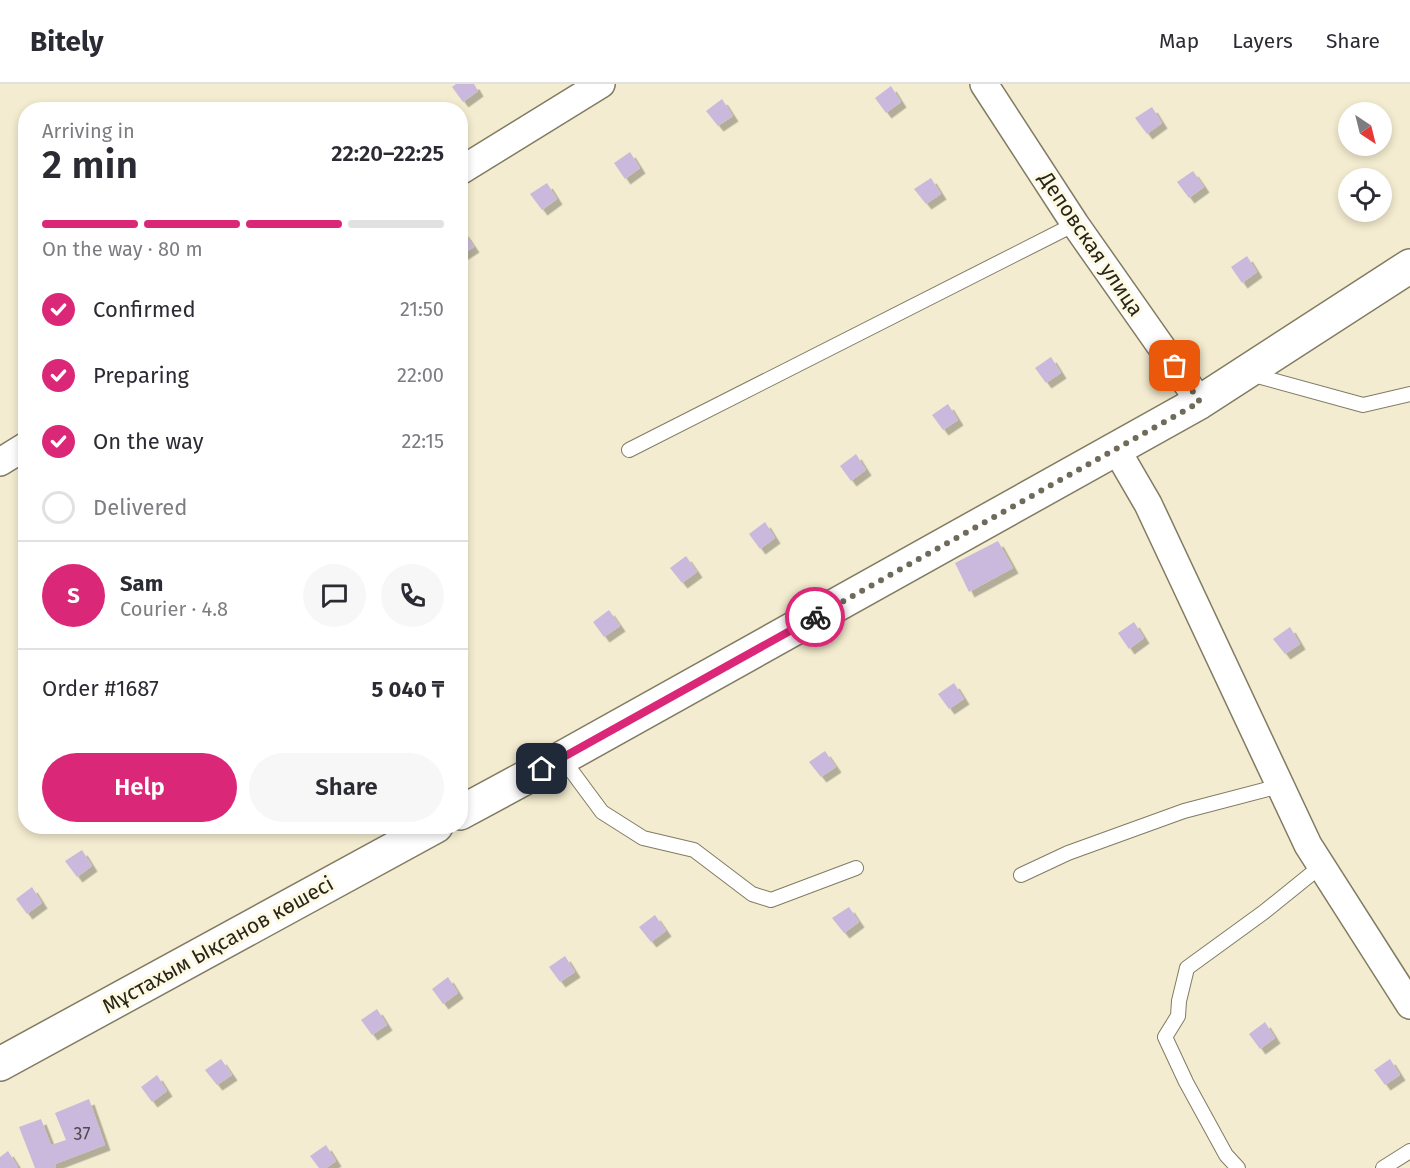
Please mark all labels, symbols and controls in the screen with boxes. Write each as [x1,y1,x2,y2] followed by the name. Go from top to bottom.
[30,25,103,58] text: Bitely
[1159,28,1199,54] text: Map
[1232,28,1293,54] text: Layers
[1326,28,1380,54] text: Share
[1338,102,1392,156] north arrow
[1338,102,1392,222] map controls
[42,119,135,143] text: Arriving in
[331,140,444,167] text: 22:20–22:25
[42,142,138,188] text: 2 min
[1033,166,1149,321] street label: Деповская улица
[1338,168,1392,222] button: locate
[42,237,203,261] text: On the way · 80 m
[42,293,75,326] icon: check
[93,296,196,323] text: Confirmed
[400,297,444,321] text: 21:50
[1149,340,1200,391] pin
[1158,349,1191,382] icon: bag
[42,359,75,392] icon: check
[93,362,189,389] text: Preparing
[397,363,444,387] text: 22:00
[42,425,75,458] icon: check
[93,428,204,455] text: On the way
[402,429,444,453] text: 22:15
[93,494,188,521] text: Delivered
[303,564,366,627] button: chat
[381,564,444,627] button: phone
[120,570,163,597] text: Sam
[67,582,80,609] text: S
[785,587,845,647] courier
[120,597,228,621] text: Courier · 4.8
[799,601,832,634] icon: bike
[42,675,159,702] text: Order #1687
[372,676,444,703] text: 5 040 ₸
[516,743,567,794] pin
[525,752,558,785] icon: home
[42,753,237,822] button: Help
[249,753,444,822] button: Share
[98,871,338,1019] street label: Мұстахым Ықсанов көшесі
[74,1123,90,1145] house number: 37

